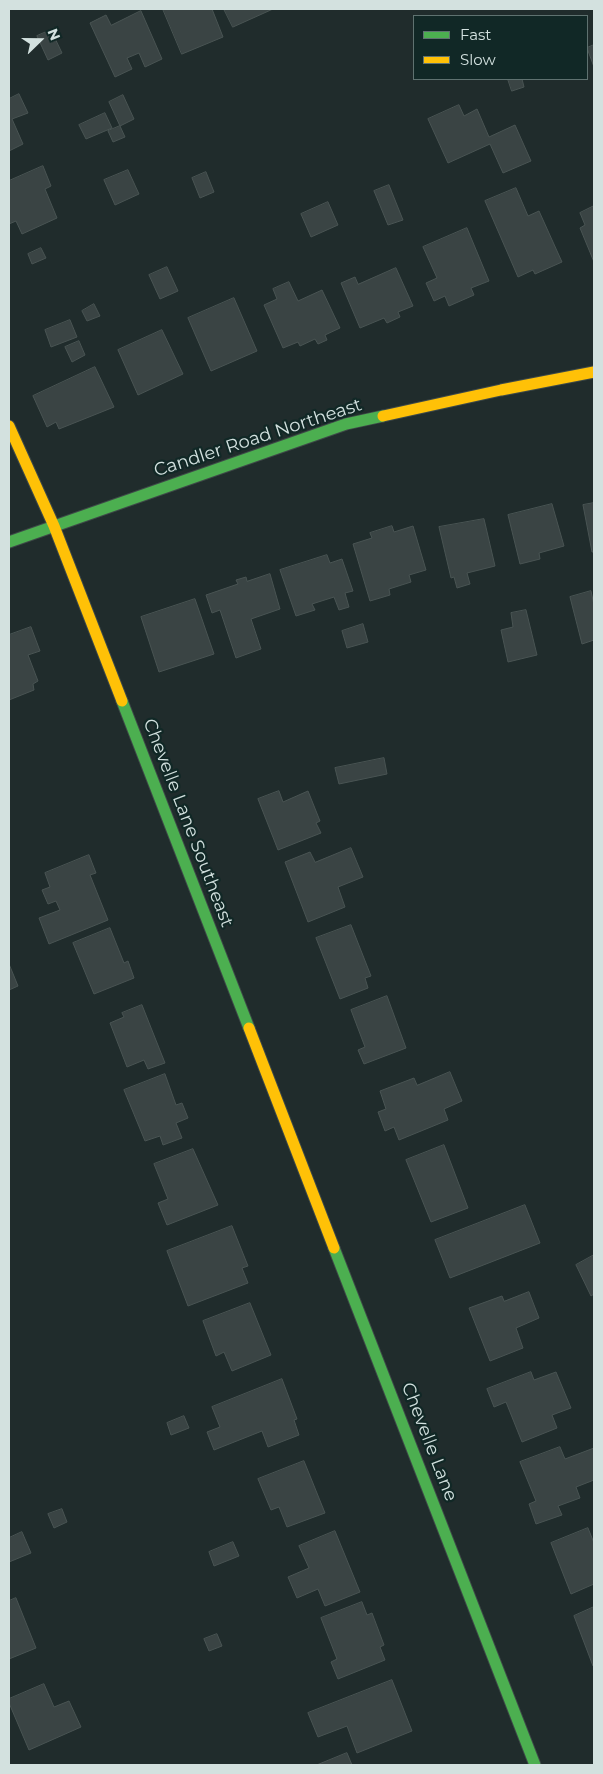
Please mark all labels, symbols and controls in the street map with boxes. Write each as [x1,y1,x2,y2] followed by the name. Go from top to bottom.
[15,15,65,65] north arrow
[413,15,588,80] legend
[460,25,491,44] text: Fast
[43,26,64,43] text: N
[460,50,496,69] text: Slow
[151,394,365,482] street label: Candler Road Northeast
[138,716,238,930] street label: Chevelle Lane Southeast
[396,1380,462,1504] street label: Chevelle Lane

